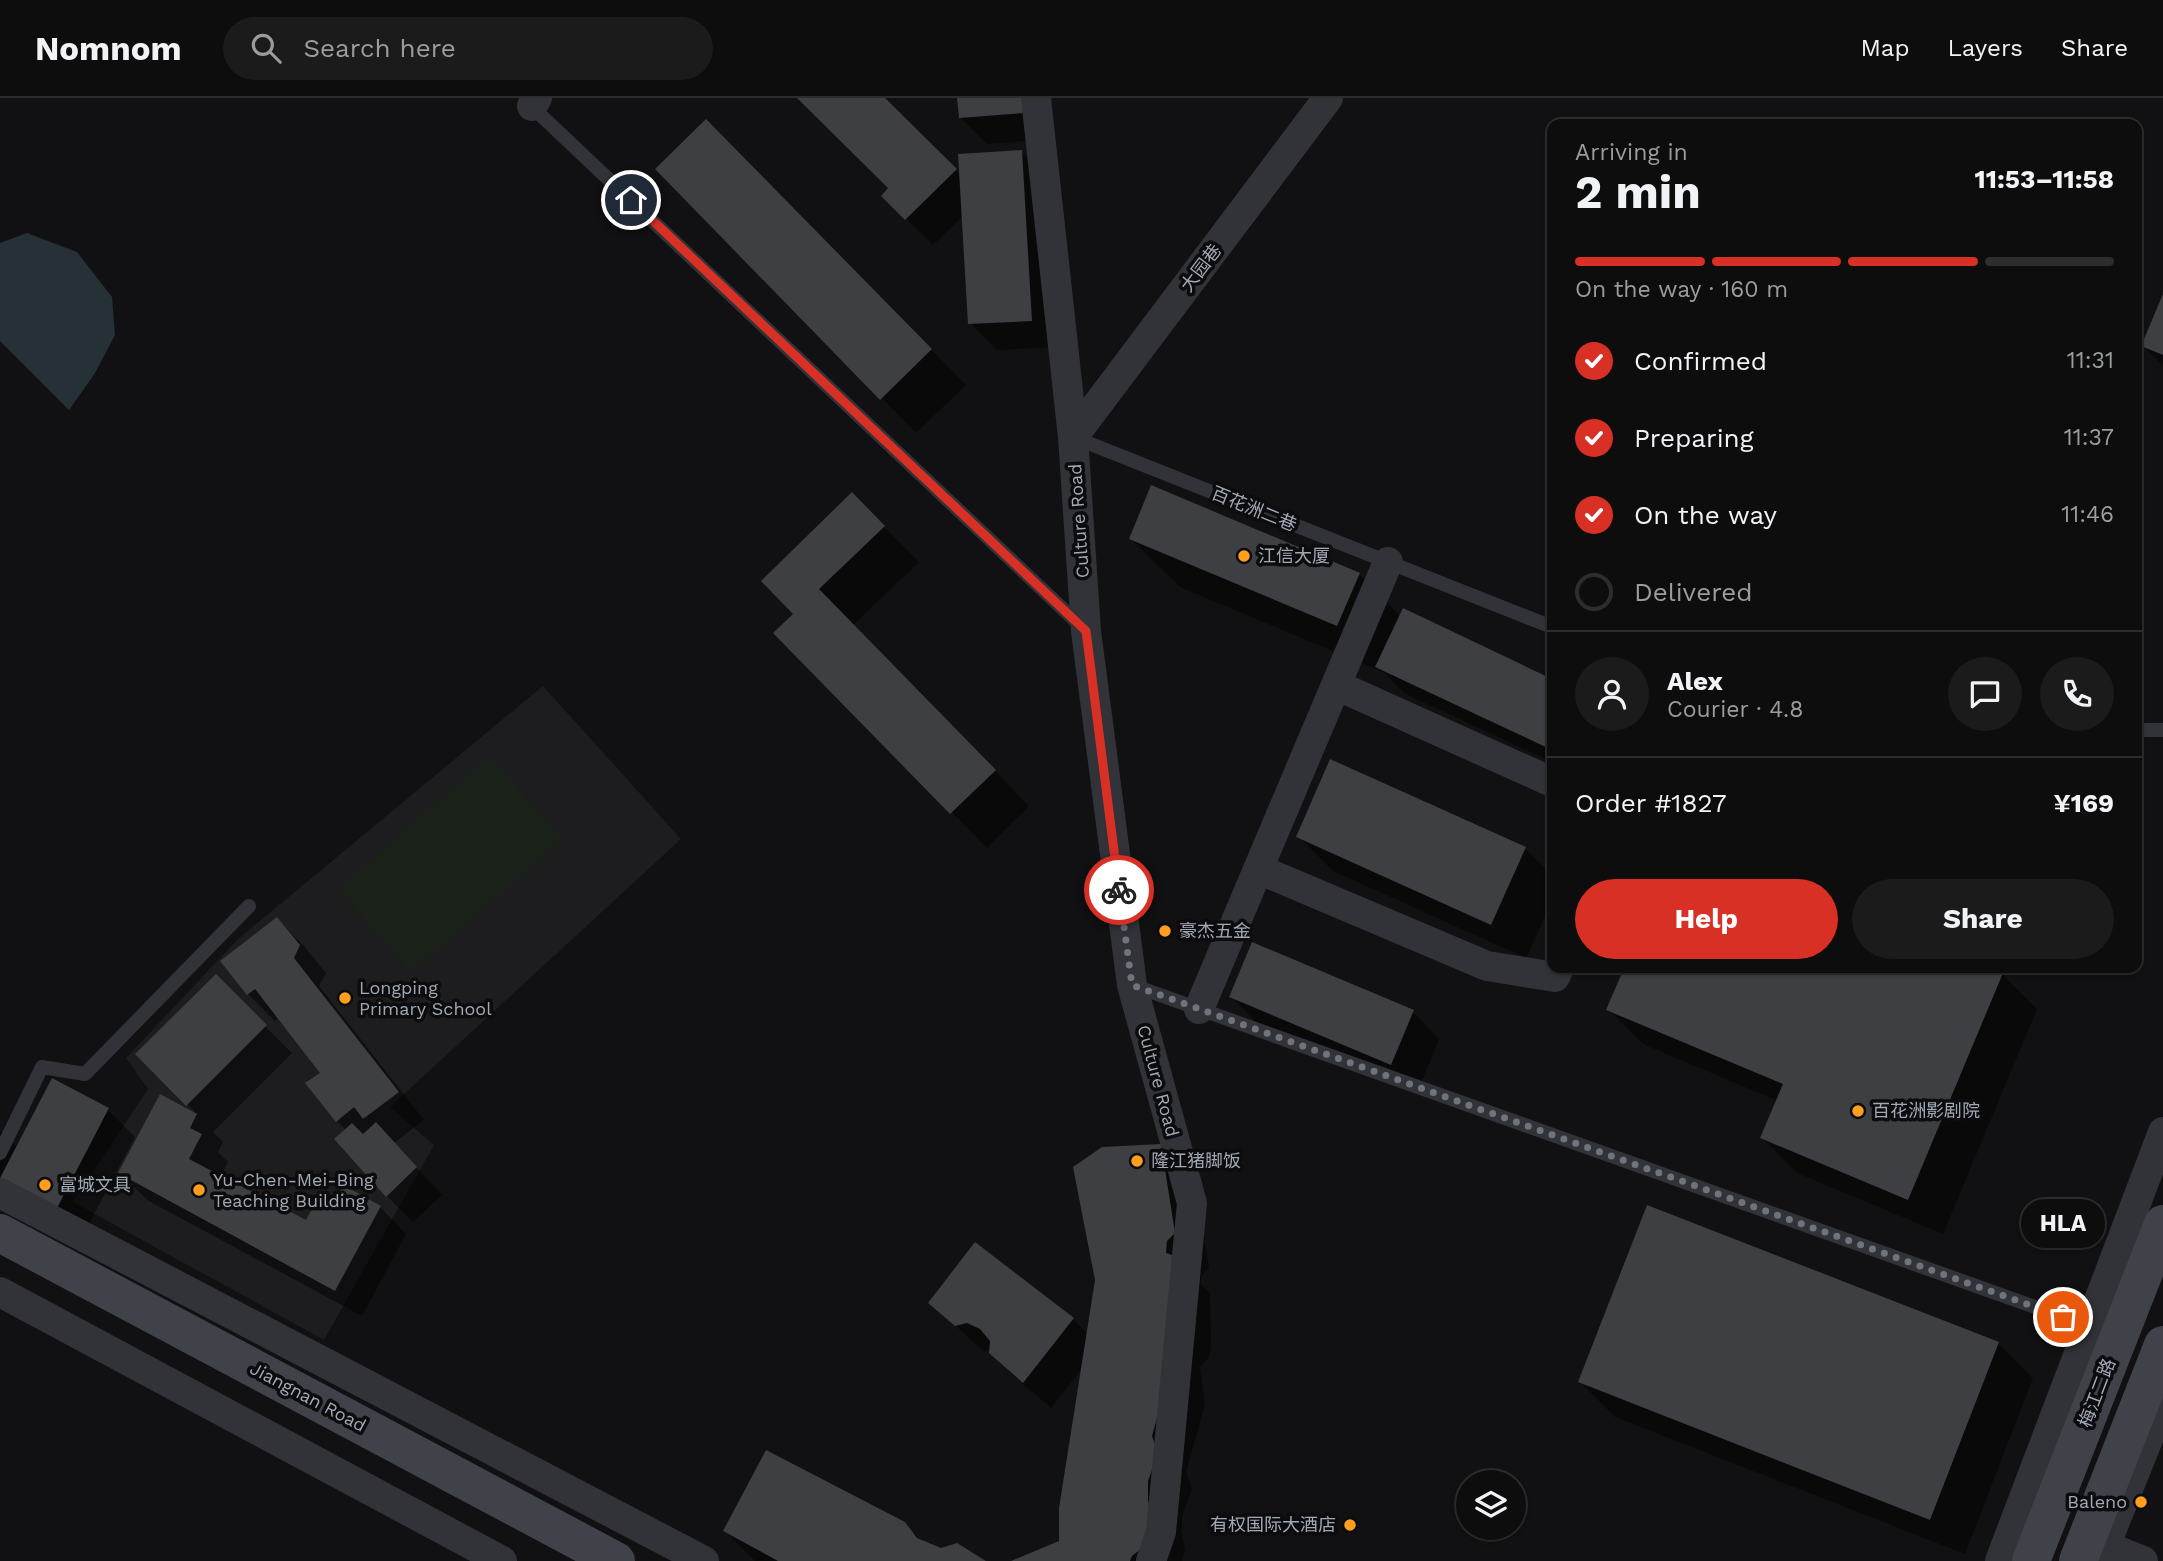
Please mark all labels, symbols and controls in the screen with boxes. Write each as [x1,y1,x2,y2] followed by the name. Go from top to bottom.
[223,17,713,80] search box
[35,29,181,68] text: Nomnom
[247,29,285,67] icon: search
[303,33,456,63] text: Search here
[1861,34,1909,62] text: Map
[1947,34,2023,62] text: Layers
[2061,34,2128,62] text: Share
[1575,139,1688,166] text: Arriving in
[1974,164,2114,194] text: 11:53–11:58
[1575,165,1701,219] text: 2 min
[601,170,661,230] pin
[612,181,650,219] icon: home
[1176,240,1225,296] street label: 大园巷
[1575,276,1788,303] text: On the way · 160 m
[1575,342,1613,380] icon: check
[1634,346,1767,376] text: Confirmed
[2067,347,2114,374] text: 11:31
[1575,419,1613,457] icon: check
[1634,423,1754,453] text: Preparing
[2064,424,2114,451] text: 11:37
[1064,463,1093,579] street label: Culture Road
[1209,482,1300,535] street label: 百花洲二巷
[1575,496,1613,534] icon: check
[1634,500,1777,530] text: On the way
[2061,501,2114,528] text: 11:46
[1258,545,1330,566] place label: 江信大厦
[1236,548,1252,564] marker: 江信大厦
[1634,577,1753,607] text: Delivered
[1575,657,1649,731] button: person
[1948,657,2022,731] button: chat
[2040,657,2114,731] button: phone
[1667,666,1723,696] text: Alex
[1667,696,1803,723] text: Courier · 4.8
[1575,788,1727,818] text: Order #1827
[2053,788,2114,818] text: ¥169
[1084,855,1154,925] courier
[1100,871,1138,909] icon: bike
[1575,879,1838,959] button: Help
[1852,879,2114,959] button: Share
[1179,920,1251,941] place label: 豪杰五金
[1157,923,1173,939] marker: 豪杰五金
[359,977,492,1019] place label: Longping Primary School
[337,990,353,1006] marker: Longping Primary School
[1133,1023,1183,1139] street label: Culture Road
[1872,1100,1980,1121] place label: 百花洲影剧院
[1850,1103,1866,1119] marker: 百花洲影剧院
[1151,1150,1241,1171] place label: 隆江猪脚饭
[1129,1153,1145,1169] marker: 隆江猪脚饭
[213,1169,374,1211] place label: Yu-Chen-Mei-Bing Teaching Building
[59,1174,131,1195] place label: 富城文具
[37,1177,53,1193] marker: 富城文具
[191,1182,207,1198] marker: Yu-Chen-Mei-Bing Teaching Building
[2021,1198,2105,1247] callout: HLA
[2040,1210,2086,1237] text: HLA
[2033,1287,2093,1347] pin
[2044,1298,2082,1336] icon: bag
[2074,1355,2119,1430] street label: 梅江二路
[247,1357,370,1436] street label: Jiangnan Road
[1456,1470,1526,1540] map controls
[1456,1470,1526,1540] button: layers
[2067,1491,2127,1512] place label: Baleno
[2133,1494,2149,1510] marker: Baleno
[1210,1514,1336,1535] place label: 有权国际大酒店
[1342,1517,1358,1533] marker: 有权国际大酒店

